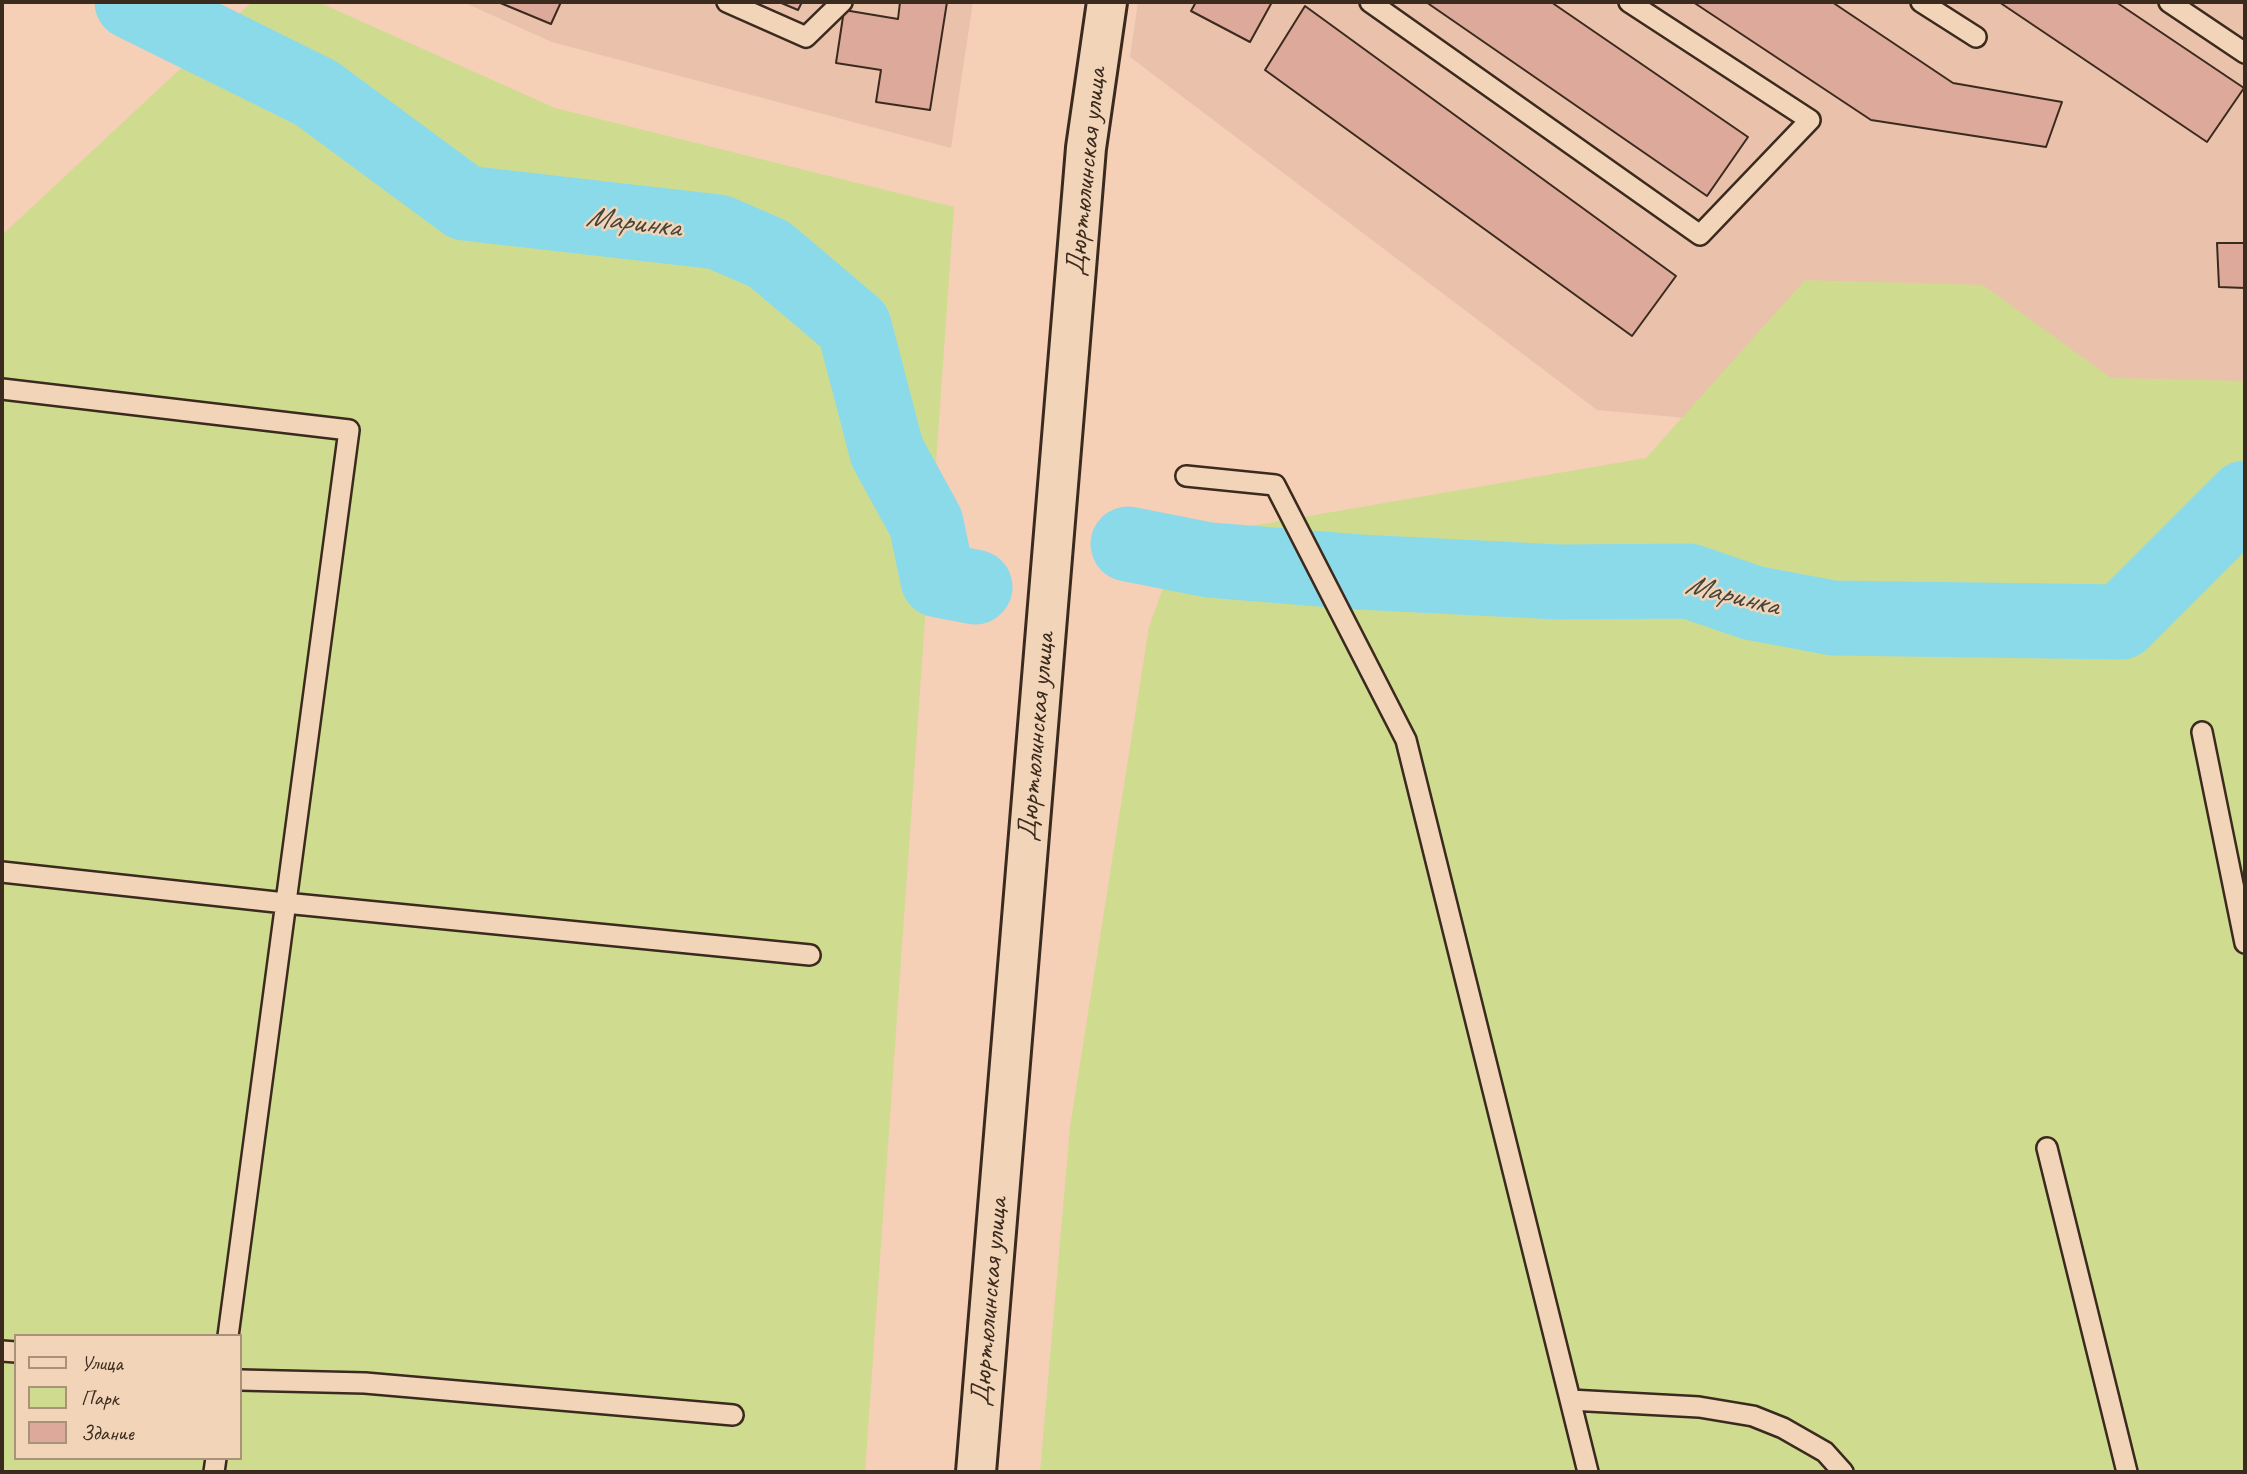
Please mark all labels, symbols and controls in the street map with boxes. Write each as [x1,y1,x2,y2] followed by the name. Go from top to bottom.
[1059,66,1115,278] street label: Дюртюлинская улица
[584,199,682,247] water label: Маринка
[1682,567,1782,625] water label: Маринка
[1011,632,1063,842] street label: Дюртюлинская улица
[964,1197,1016,1407] street label: Дюртюлинская улица
[14,1334,242,1460] legend
[81,1350,123,1376] text: Улица
[81,1385,118,1411] text: Парк
[81,1420,134,1446] text: Здание

